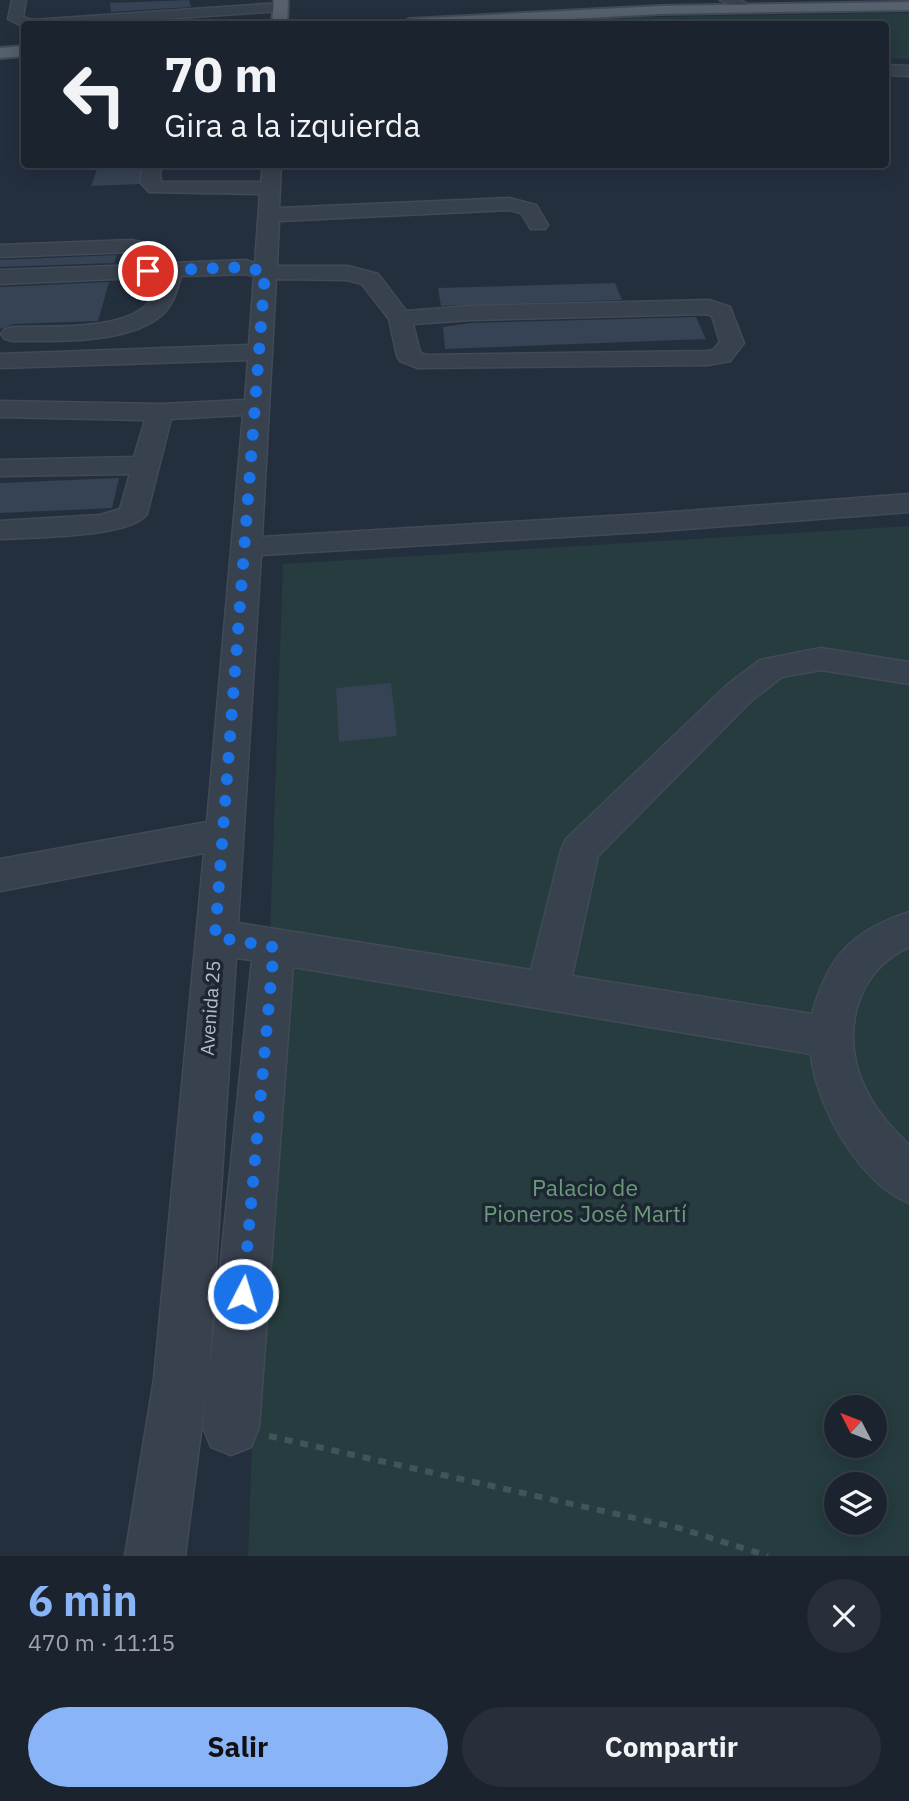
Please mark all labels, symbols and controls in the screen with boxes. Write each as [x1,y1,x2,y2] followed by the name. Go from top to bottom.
[164,42,278,105] text: 70 m
[49,49,140,140] icon: left
[164,104,421,146] text: Gira a la izquierda
[118,241,178,301] pin
[129,252,167,290] icon: arrive
[195,960,225,1056] street label: Avenida 25
[483,1172,687,1228] park label: Palacio de Pioneros José Martí
[206,1257,280,1331] position arrow
[824,1395,887,1458] north arrow
[824,1395,887,1535] map controls
[824,1472,887,1535] button: layers
[28,1573,138,1628] text: 6 min
[807,1579,881,1653] button: close
[28,1627,175,1657] text: 470 m · 11:15
[28,1707,448,1787] button: Salir
[462,1707,881,1787] button: Compartir

